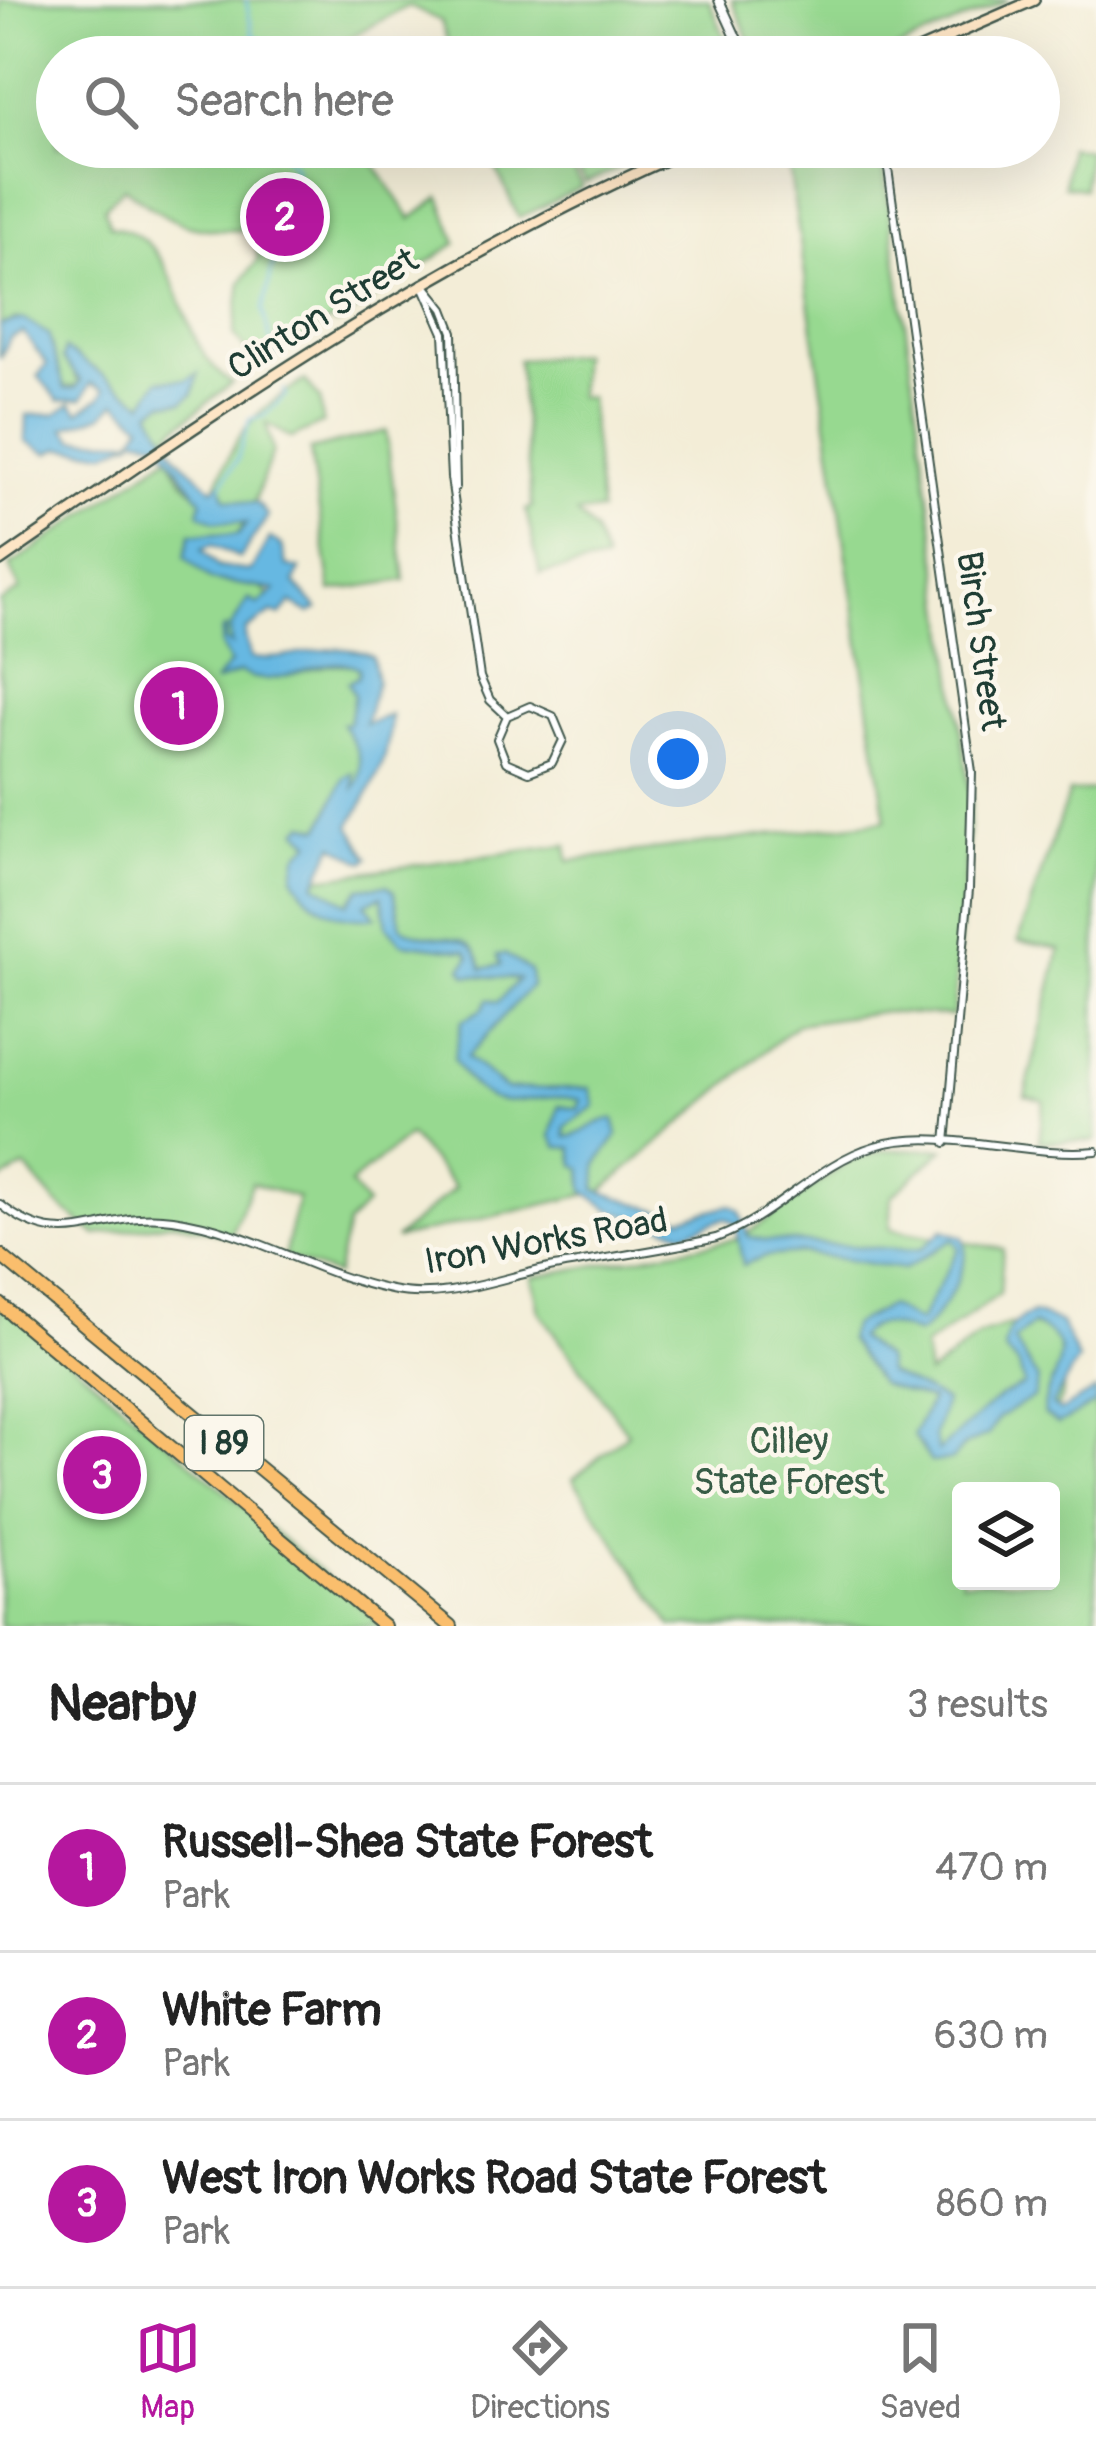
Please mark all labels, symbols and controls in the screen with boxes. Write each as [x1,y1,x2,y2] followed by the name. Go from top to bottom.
[36,36,1060,168] search box
[78,69,144,135] icon: search
[174,74,394,130] text: Search here
[246,172,324,262] pin: 2
[219,237,427,390] street label: Clinton Street
[946,549,1016,734] street label: Birch Street
[140,661,218,751] pin: 1
[648,729,708,789] your location
[421,1197,671,1285] street label: Iron Works Road
[185,1416,263,1470] road number: I 89
[694,1419,885,1505] park label: Cilley State Forest
[63,1430,141,1520] pin: 3
[952,1482,1060,1590] map controls
[952,1482,1060,1590] button: layers
[48,1672,196,1736] text: Nearby
[907,1680,1048,1729] text: 3 results
[162,1815,653,1871] text: Russell-Shea State Forest
[79,1843,95,1892] text: 1
[935,1843,1048,1892] text: 470 m
[162,1871,230,1920] text: Park
[162,1983,381,2039] text: White Farm
[76,2011,98,2060] text: 2
[934,2011,1048,2060] text: 630 m
[162,2039,230,2088] text: Park
[162,2151,826,2207] text: West Iron Works Road State Forest
[76,2179,98,2228] text: 3
[936,2179,1048,2228] text: 860 m
[162,2207,230,2256] text: Park
[135,2315,201,2428] tab: Map
[470,2315,610,2428] tab: Directions
[879,2315,961,2428] tab: Saved

